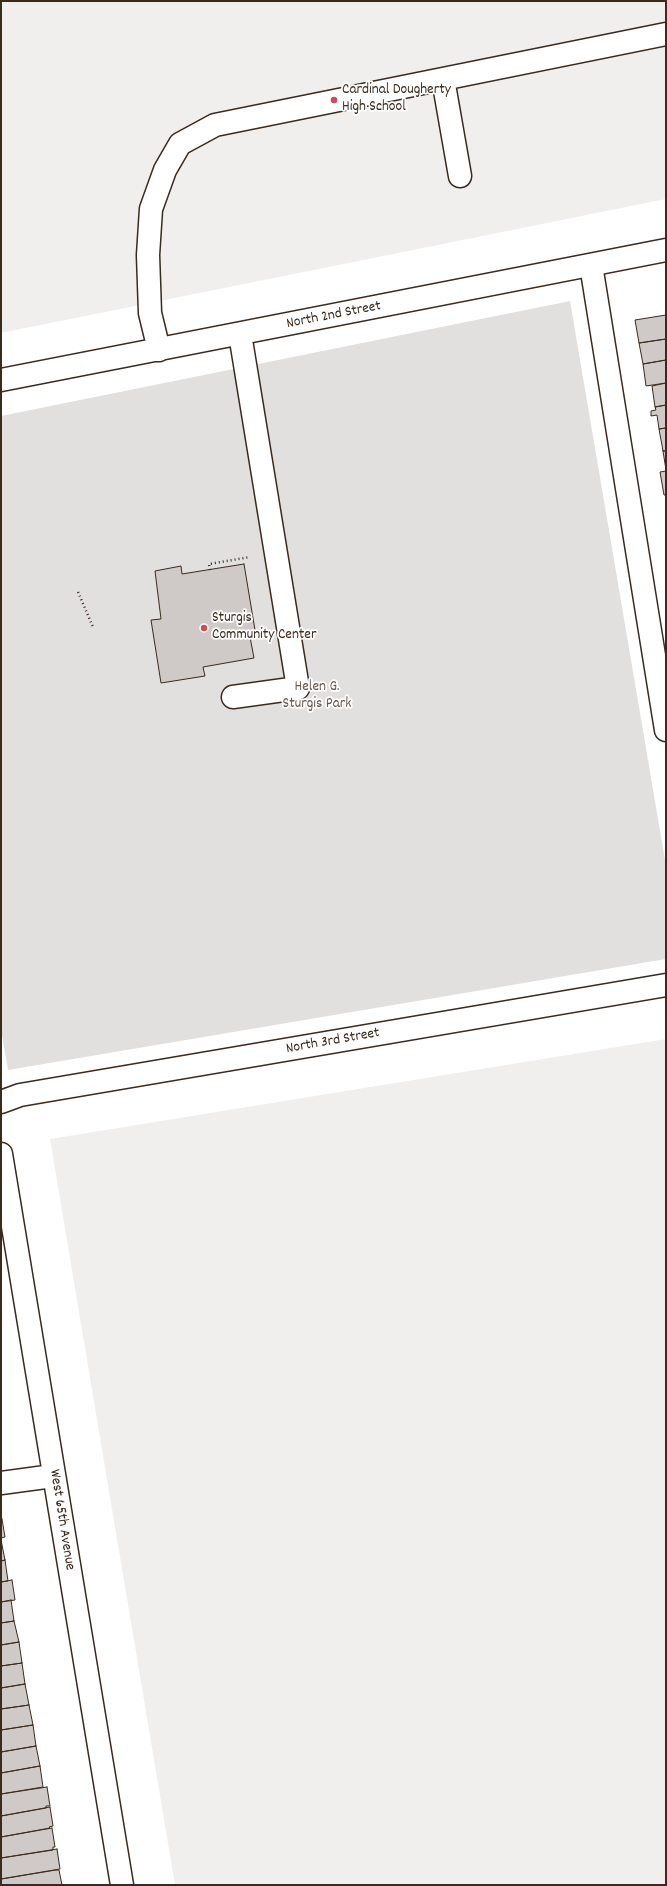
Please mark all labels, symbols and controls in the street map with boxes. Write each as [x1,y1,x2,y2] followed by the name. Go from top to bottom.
[342,82,451,117] place label: Cardinal Dougherty High School
[329,95,339,105] marker: Cardinal Dougherty High School
[285,298,383,334] street label: North 2nd Street
[212,610,317,645] place label: Sturgis Community Center
[199,623,209,633] marker: Sturgis Community Center
[283,679,351,714] park label: Helen G. Sturgis Park
[285,1025,381,1059] street label: North 3rd Street
[44,1468,78,1572] street label: West 65th Avenue

